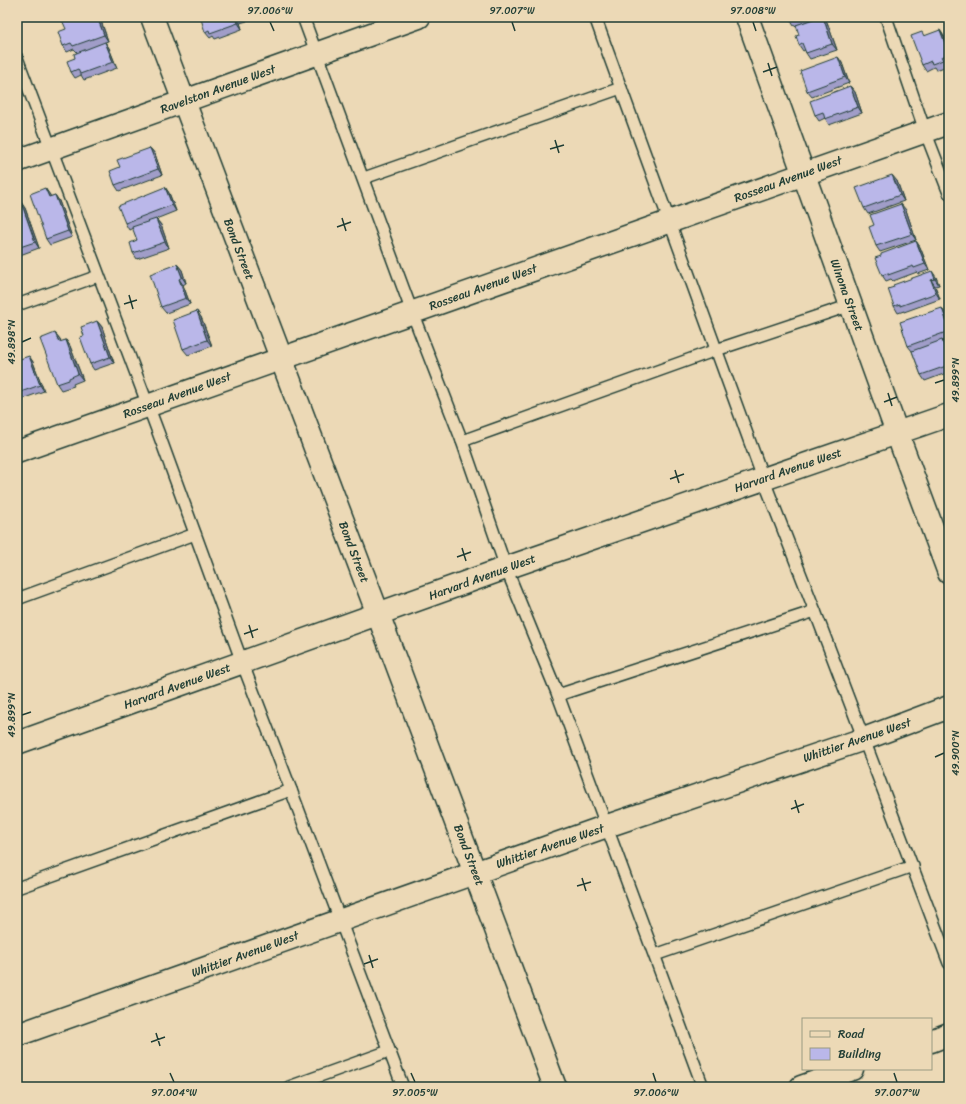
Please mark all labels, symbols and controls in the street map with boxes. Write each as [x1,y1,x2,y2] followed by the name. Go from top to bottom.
[247,2,293,20] text: 97.006°W
[489,2,535,20] text: 97.007°W
[730,2,776,20] text: 97.008°W
[157,58,280,120] street label: Ravelston Avenue West
[731,149,846,209] street label: Rosseau Avenue West
[217,215,261,283] street label: Bond Street
[824,256,870,334] street label: Winona Street
[426,257,541,317] street label: Rosseau Avenue West
[3,320,21,364] text: 49.898°N
[947,357,965,402] text: 49.899°N
[120,365,235,425] street label: Rosseau Avenue West
[731,441,845,499] street label: Harvard Avenue West
[332,518,376,586] street label: Bond Street
[425,547,539,607] street label: Harvard Avenue West
[120,656,234,716] street label: Harvard Avenue West
[3,692,21,737] text: 49.899°N
[800,711,915,769] street label: Whittier Avenue West
[947,730,965,776] text: 49.900°N
[493,817,608,875] street label: Whittier Avenue West
[447,821,491,889] street label: Bond Street
[188,924,303,984] street label: Whittier Avenue West
[802,1018,932,1070] legend
[838,1023,865,1045] text: Road
[838,1043,881,1065] text: Building
[151,1084,197,1102] text: 97.004°W
[392,1084,438,1102] text: 97.005°W
[633,1084,679,1102] text: 97.006°W
[874,1084,920,1102] text: 97.007°W

